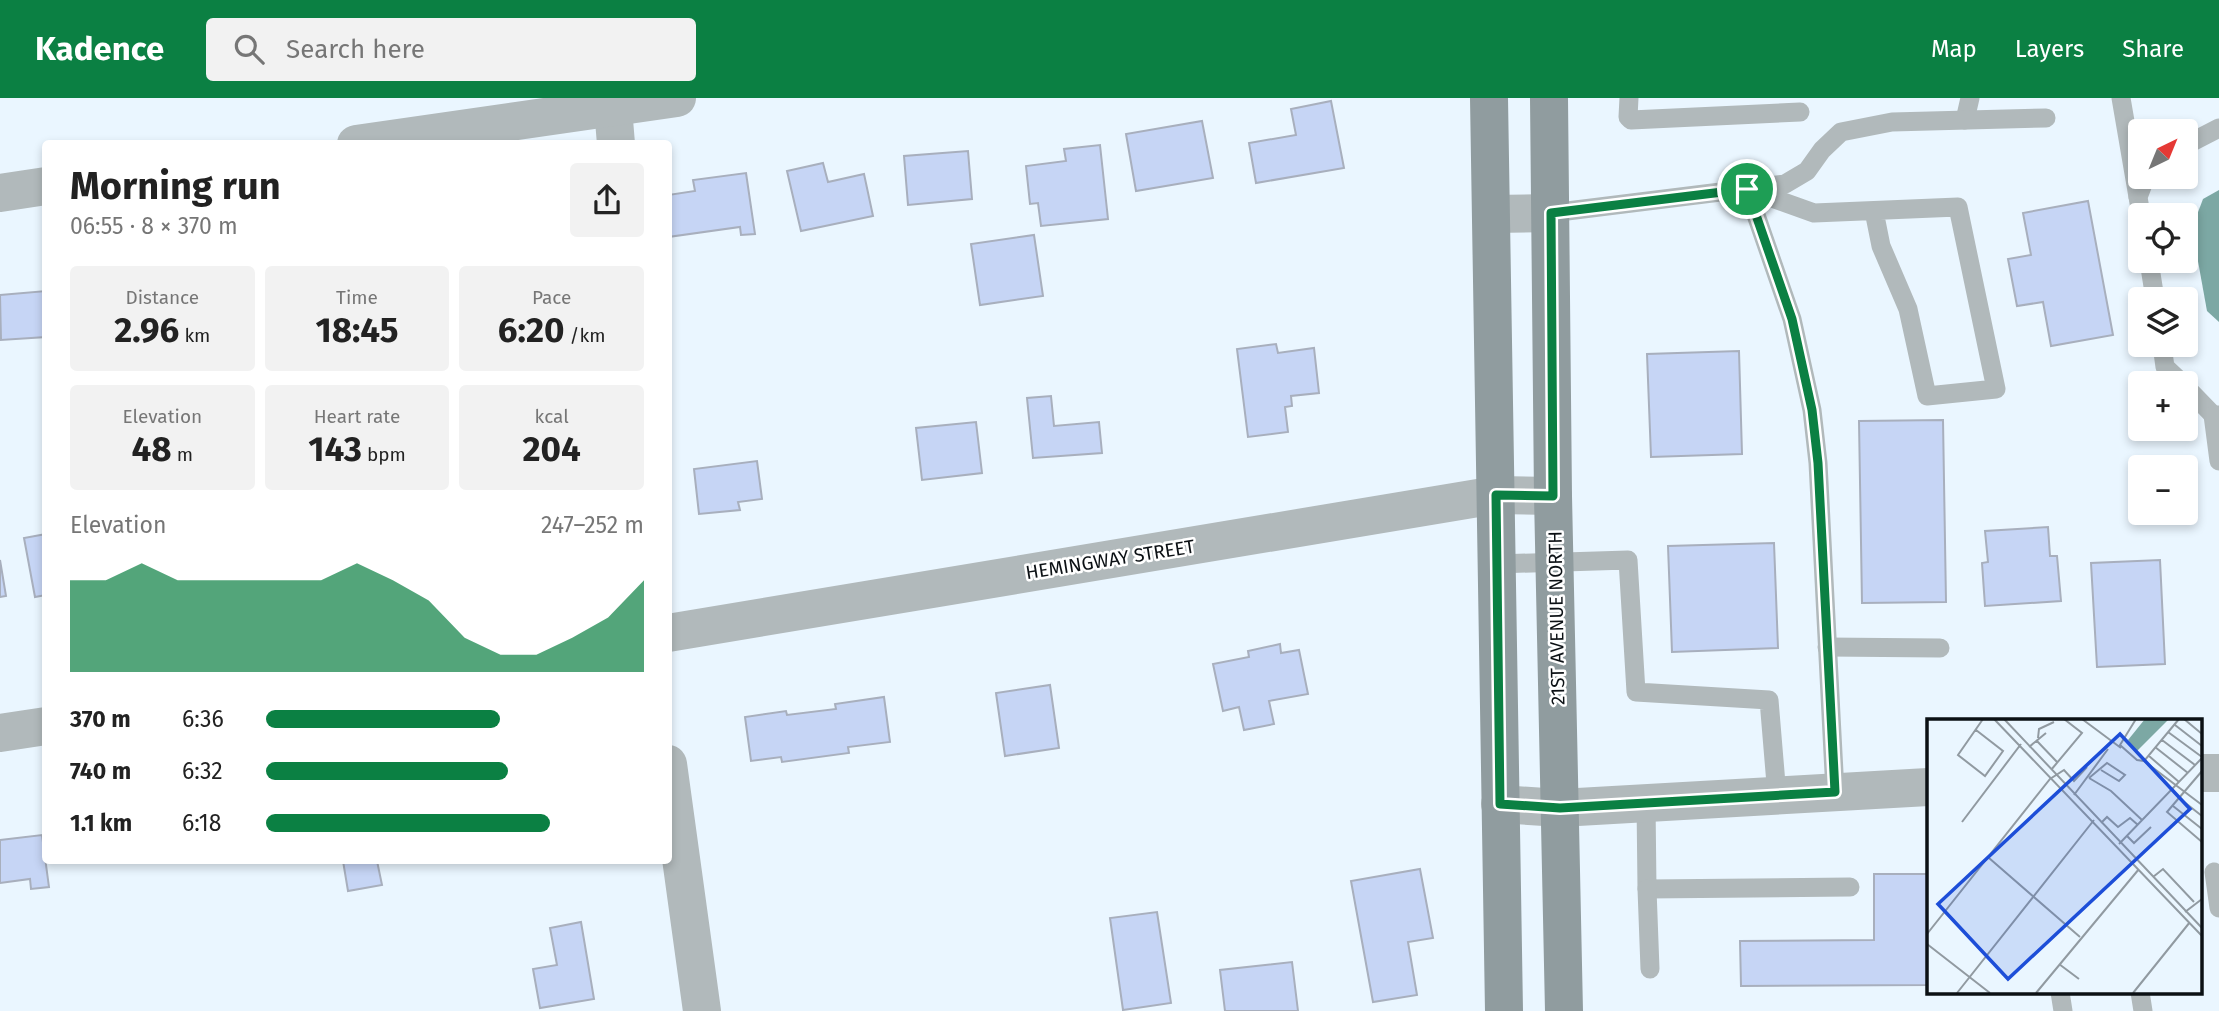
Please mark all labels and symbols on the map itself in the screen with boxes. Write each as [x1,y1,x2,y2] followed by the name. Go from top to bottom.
[2128,119,2198,189] north arrow
[1717,159,1777,219] pin
[1543,531,1570,705] street label: 21ST AVENUE NORTH
[1024,535,1196,584] street label: HEMINGWAY STREET
[1927,719,2202,993] inset map

